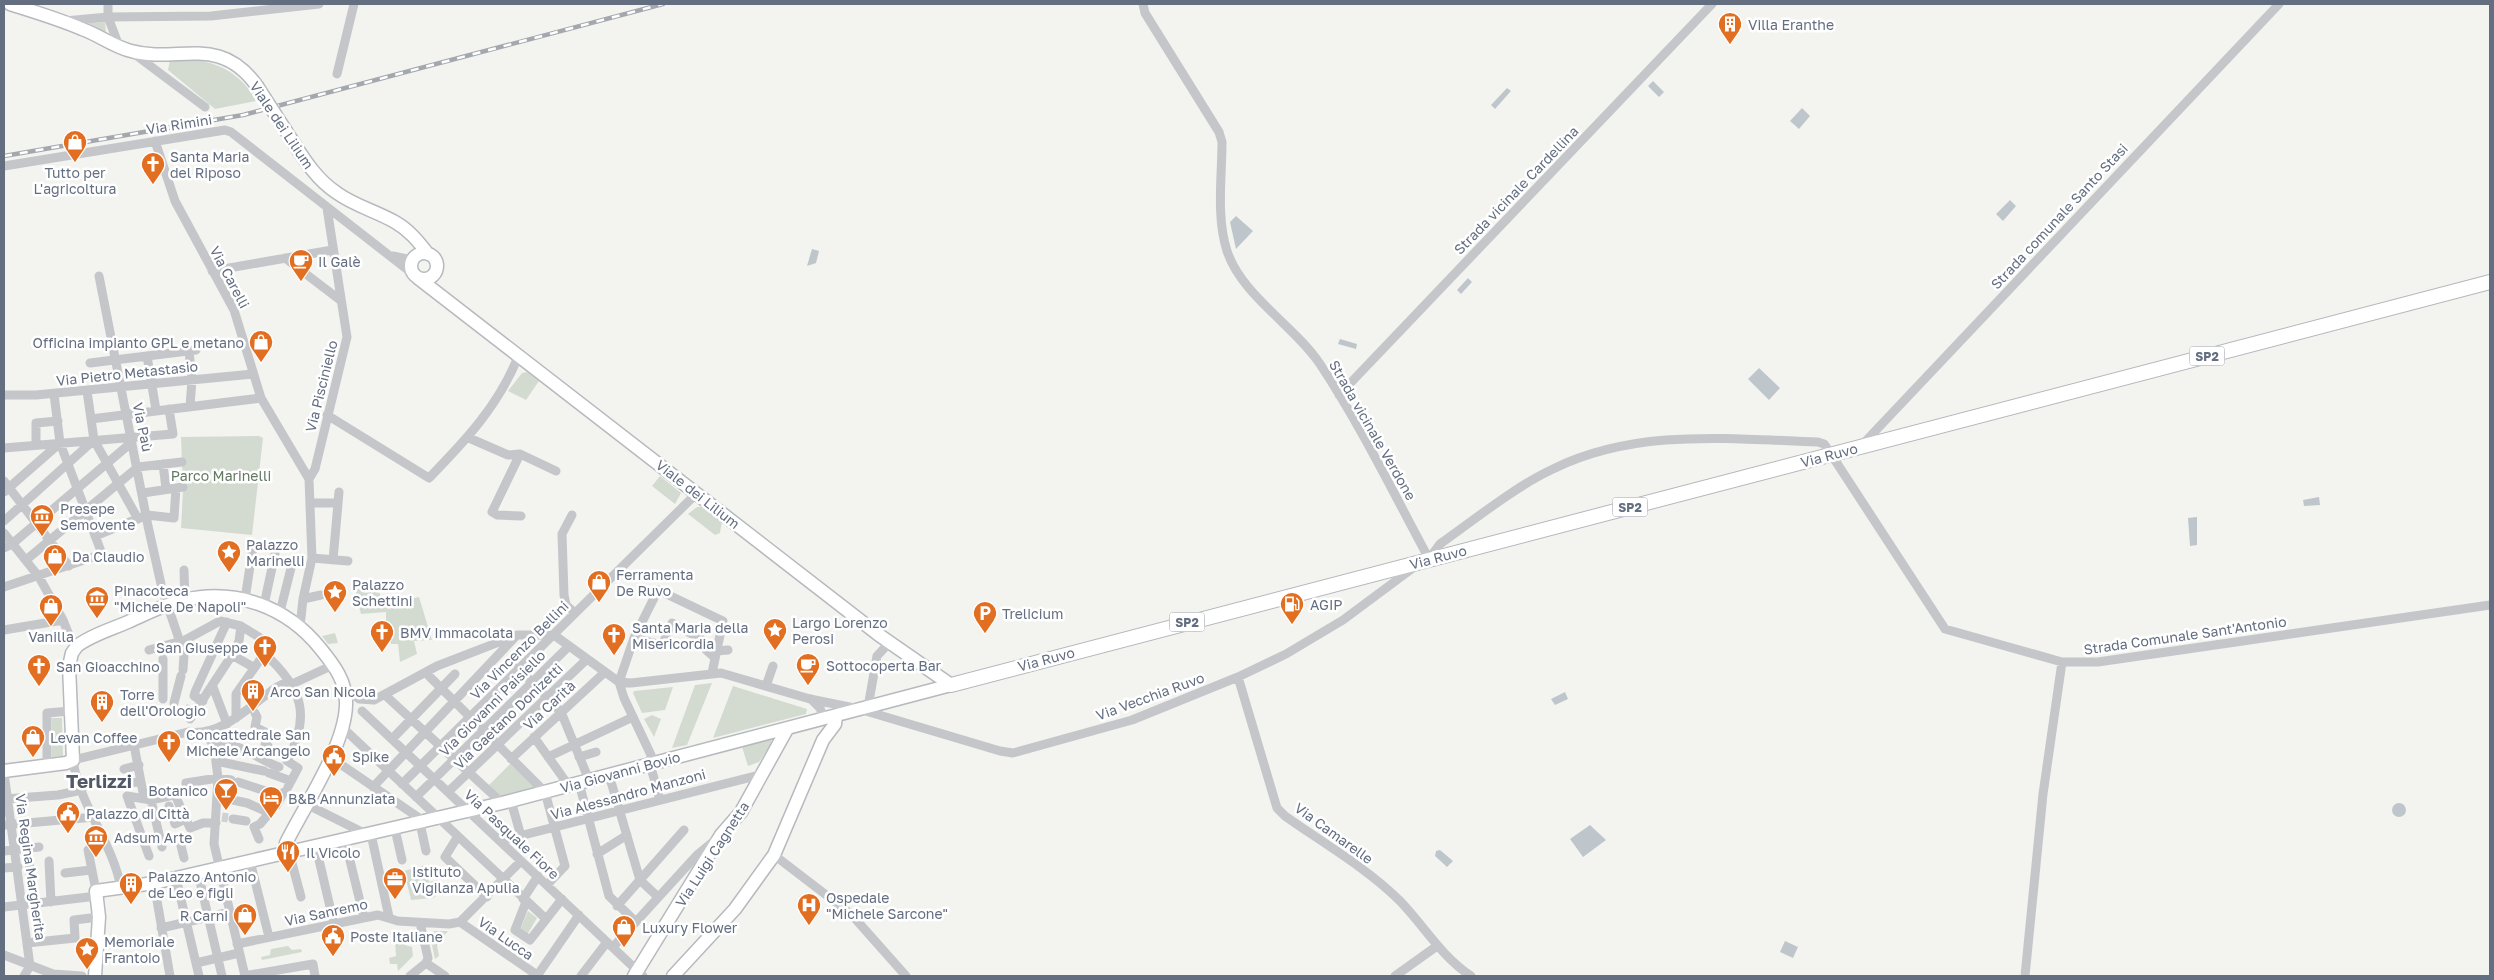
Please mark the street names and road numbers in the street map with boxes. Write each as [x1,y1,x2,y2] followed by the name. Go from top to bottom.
[246,78,318,172] street label: Viale dei Lilium
[145,110,213,138] street label: Via Rimini
[1450,122,1582,258] street label: Strada vicinale Cardellina
[1987,140,2131,292] street label: Strada comunale Santo Stasi
[207,243,253,311] street label: Via Carelli
[301,338,341,434] street label: Via Pisciniello
[2190,346,2224,366] road number: SP2
[55,357,199,389] street label: Via Pietro Metastasio
[1326,357,1420,503] street label: Strada vicinale Verdone
[129,401,157,453] street label: Via Paù
[1799,439,1859,471] street label: Via Ruvo
[653,456,743,532] street label: Viale dei Lilium
[1612,498,1648,516] road number: SP2
[1408,541,1468,573] street label: Via Ruvo
[466,597,572,703] street label: Via Vincenzo Bellini
[1170,612,1204,632] road number: SP2
[2083,612,2287,658] street label: Strada Comunale Sant'Antonio
[1016,643,1076,675] street label: Via Ruvo
[435,646,549,760] street label: Via Giovanni Paisiello
[450,659,566,773] street label: Via Gaetano Donizetti
[1094,669,1206,723] street label: Via Vecchia Ruvo
[520,677,578,733] street label: Via Carità
[558,748,682,796] street label: Via Giovanni Bovio
[549,765,707,823] street label: Via Alessandro Manzoni
[461,786,563,882] street label: Via Pasquale Fiore
[12,793,50,941] street label: Via Regina Margherita
[672,798,752,910] street label: Via Luigi Cagnetta
[1292,799,1376,867] street label: Via Camarelle
[283,895,369,929] street label: Via Sanremo
[475,913,537,963] street label: Via Lucca

